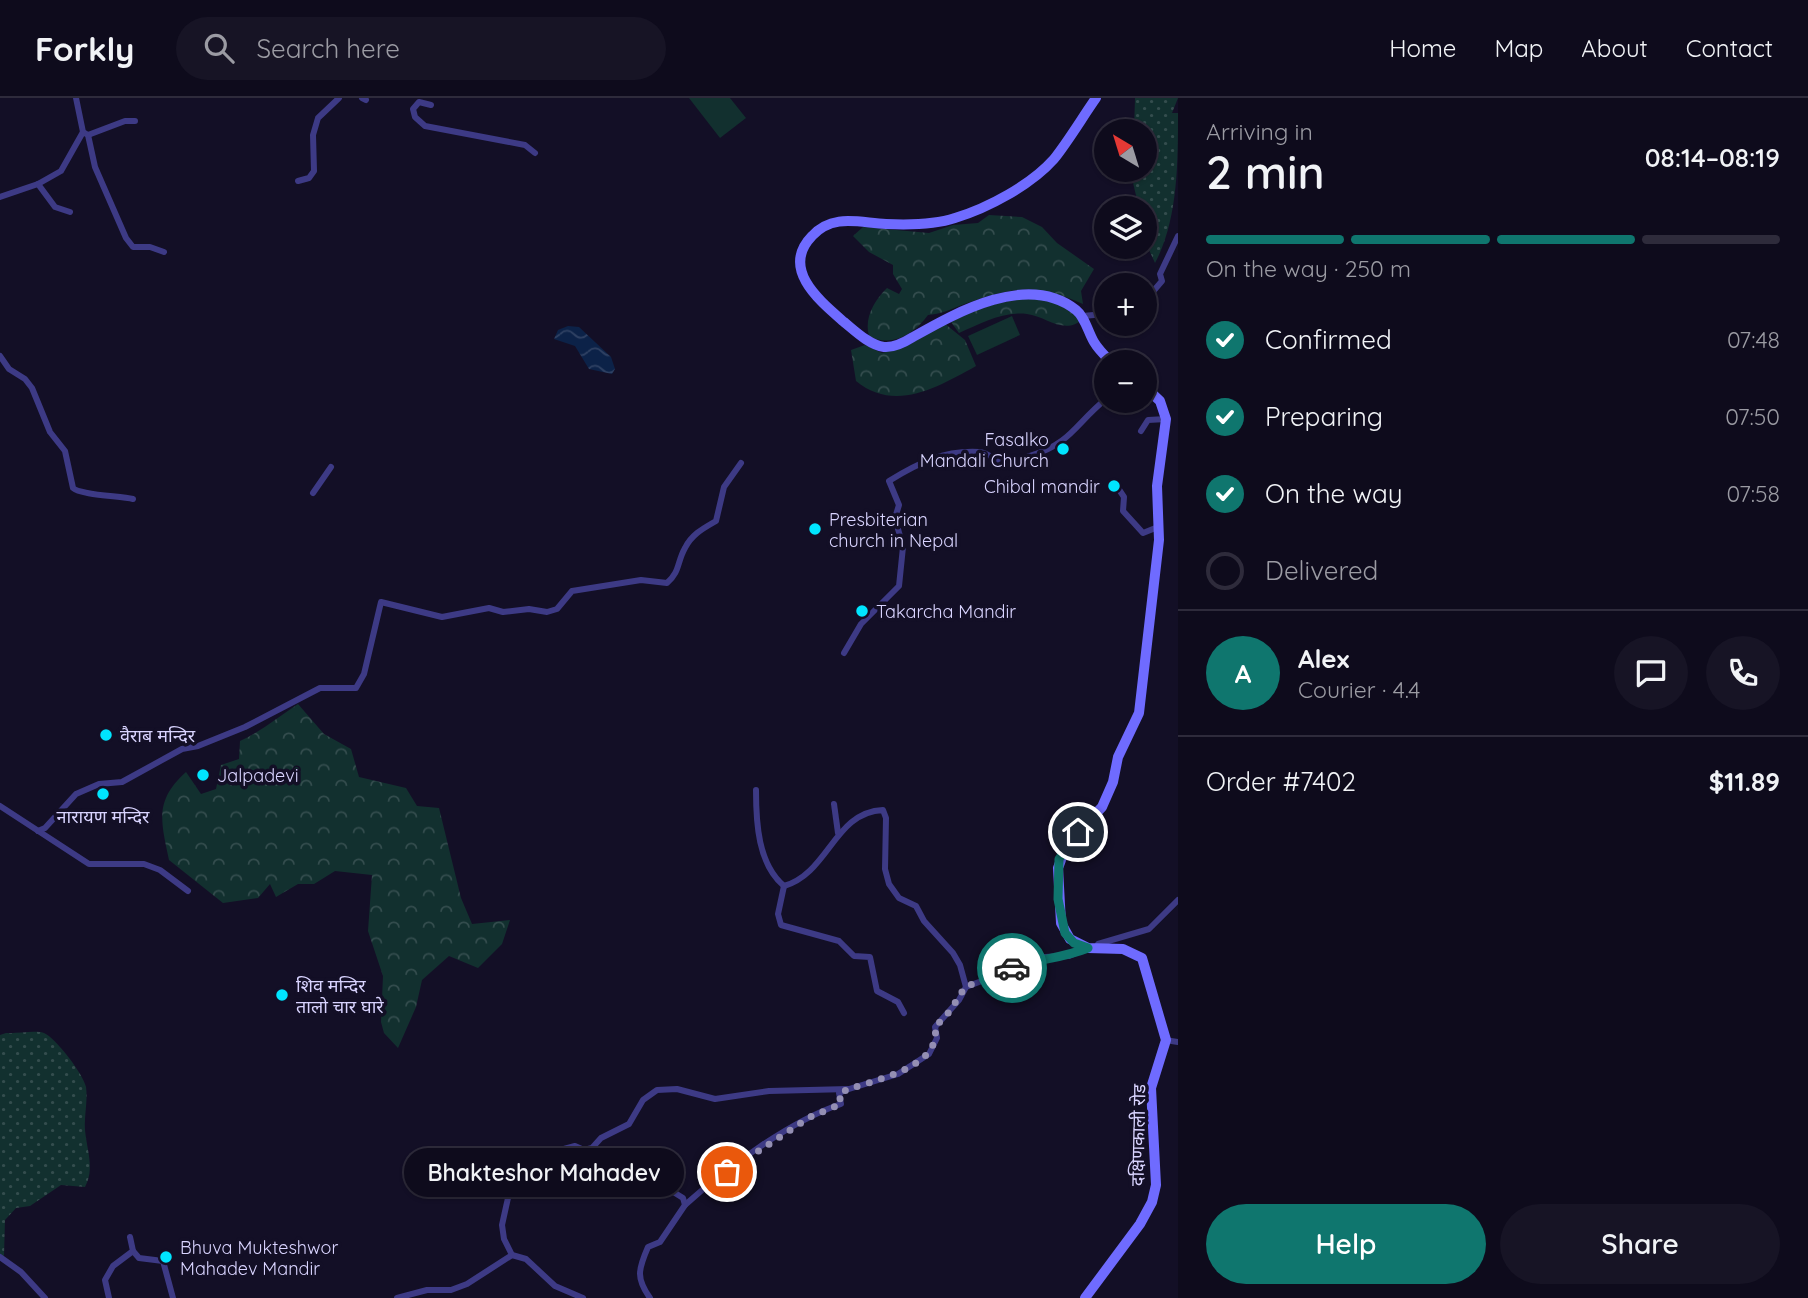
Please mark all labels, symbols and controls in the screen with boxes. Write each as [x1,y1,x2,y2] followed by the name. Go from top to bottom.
[176,17,666,80] search box
[35,28,134,69] text: Forkly
[200,29,238,67] icon: search
[256,32,400,65] text: Search here
[1389,33,1456,63] text: Home
[1494,33,1543,63] text: Map
[1581,33,1648,63] text: About
[1686,33,1773,63] text: Contact
[1206,117,1313,146] text: Arriving in
[1094,119,1157,182] north arrow
[1094,119,1157,413] map controls
[1645,141,1780,174] text: 08:14–08:19
[1206,143,1325,201] text: 2 min
[1094,196,1157,259] button: layers
[1206,254,1411,283] text: On the way · 250 m
[1094,273,1157,336] button: +
[1206,321,1244,359] icon: check
[1265,323,1392,356] text: Confirmed
[1727,325,1780,354] text: 07:48
[1094,350,1157,413] button: −
[1206,398,1244,436] icon: check
[1265,400,1383,433] text: Preparing
[1725,402,1780,431] text: 07:50
[920,428,1049,472] place label: Fasalko Mandali Church
[1055,441,1071,457] marker: Fasalko Mandali Church
[984,475,1100,498] place label: Chibal mandir
[1206,475,1244,513] icon: check
[1265,477,1403,510] text: On the way
[1106,478,1122,494] marker: Chibal mandir
[1727,479,1780,508] text: 07:58
[829,508,958,552] place label: Presbiterian church in Nepal
[807,521,823,537] marker: Presbiterian church in Nepal
[1265,554,1378,587] text: Delivered
[876,600,1016,623] place label: Takarcha Mandir
[854,603,870,619] marker: Takarcha Mandir
[1614,636,1688,710] button: chat
[1706,636,1780,710] button: phone
[1298,642,1349,675] text: Alex
[1235,657,1251,690] text: A
[1298,675,1420,704] text: Courier · 4.4
[120,724,196,747] place label: वैराब मन्दिर
[98,727,114,743] marker: वैराब मन्दिर
[217,764,299,787] place label: Jalpadevi
[1206,765,1356,798] text: Order #7402
[1709,765,1780,798] text: $11.89
[195,767,211,783] marker: Jalpadevi
[95,786,111,802] marker: नारायण मन्दिर
[1048,802,1108,862] pin
[57,805,150,828] place label: नारायण मन्दिर
[1059,813,1097,851] icon: home
[977,933,1047,1003] courier
[993,949,1031,987] icon: car
[296,974,384,1018] place label: शिव मन्दिर तालो चार घारे
[274,987,290,1003] marker: शिव मन्दिर तालो चार घारे
[1126,1083,1150,1186] street label: दक्षिणकाली रोड
[697,1142,757,1202] pin
[405,1148,685,1196] callout: Bhakteshor Mahadev
[708,1153,746,1191] icon: bag
[427,1158,661,1187] text: Bhakteshor Mahadev
[1206,1204,1486,1284] button: Help
[1500,1204,1780,1284] button: Share
[180,1236,338,1280] place label: Bhuva Mukteshwor Mahadev Mandir
[158,1249,174,1265] marker: Bhuva Mukteshwor Mahadev Mandir

